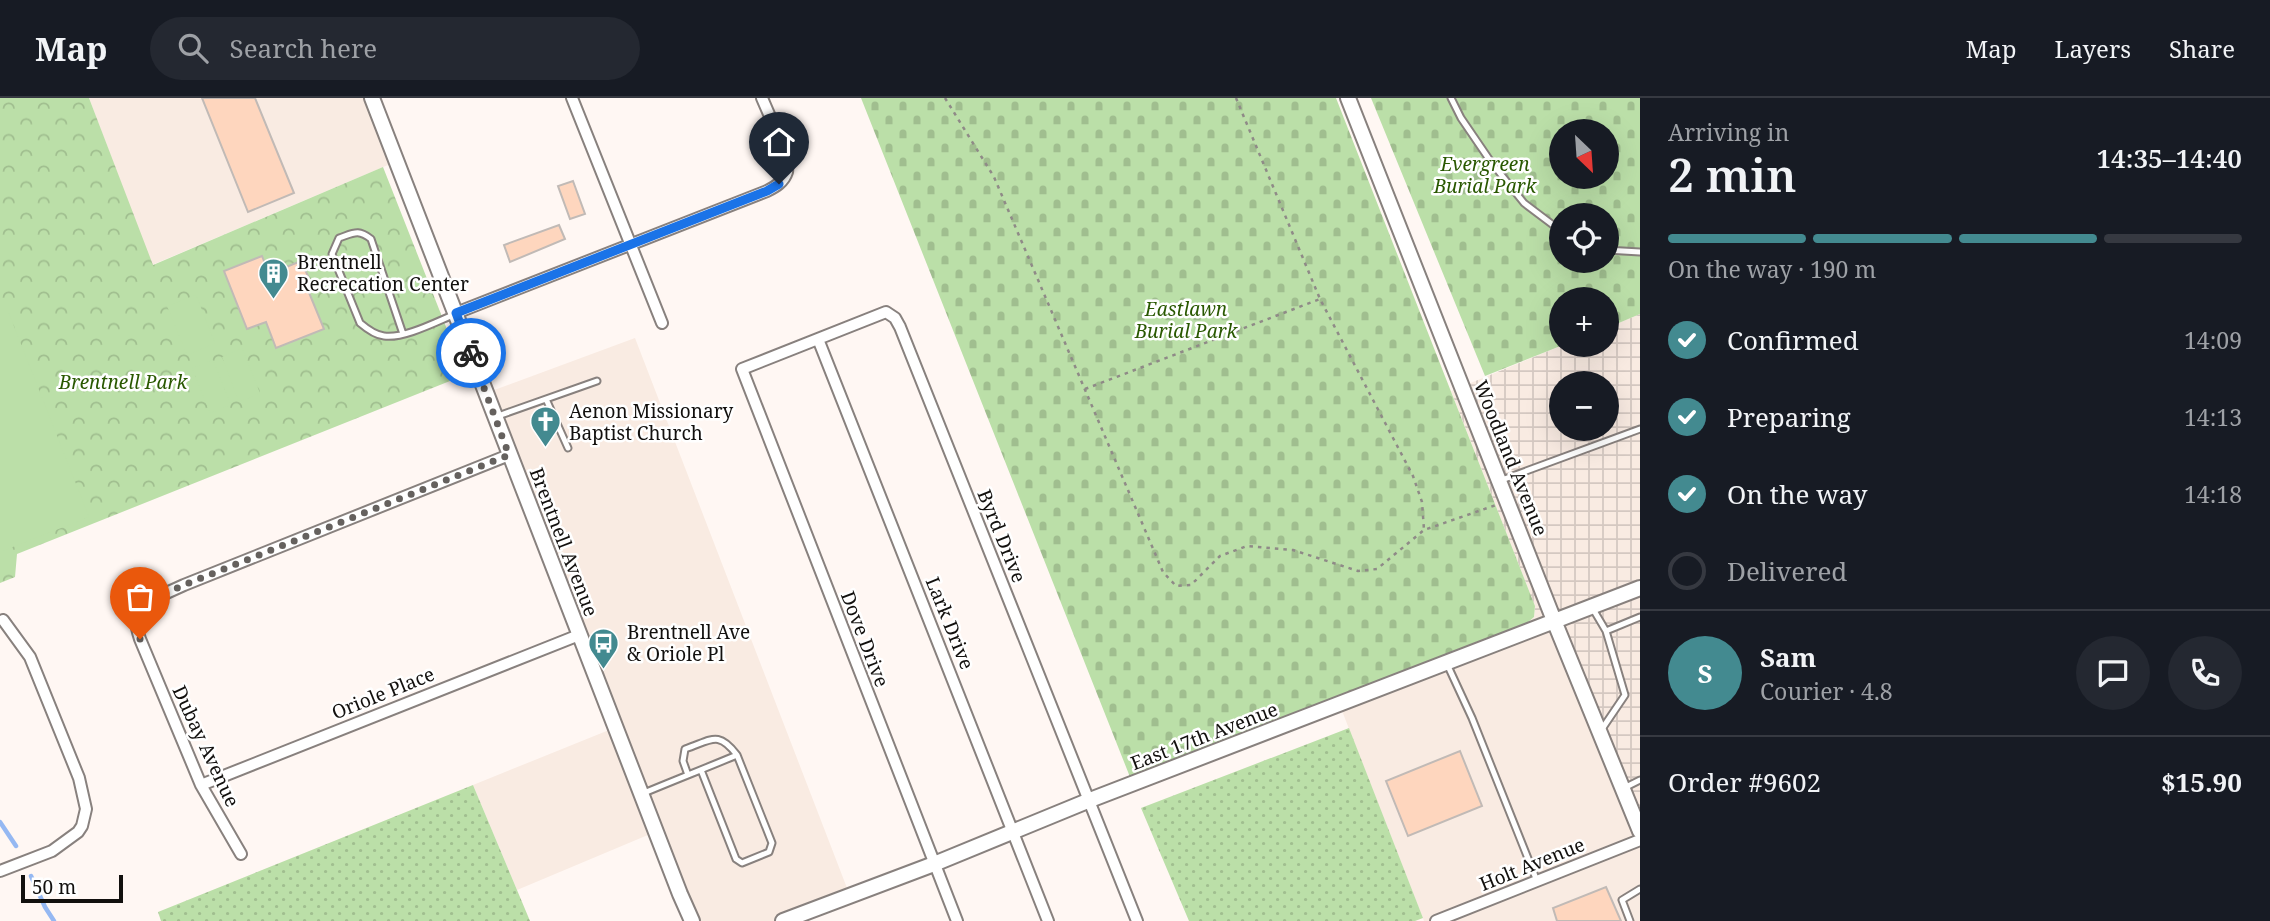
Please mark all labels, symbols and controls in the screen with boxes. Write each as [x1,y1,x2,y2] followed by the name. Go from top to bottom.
[150,17,640,80] search box
[35,26,108,71] text: Map
[174,29,212,67] icon: search
[230,30,377,66] text: Search here
[1966,32,2017,65] text: Map
[2055,32,2131,65] text: Layers
[2169,32,2235,65] text: Share
[749,112,809,184] pin
[1668,116,1789,148] text: Arriving in
[1549,119,1619,189] north arrow
[1549,119,1619,441] map controls
[760,123,798,161] icon: home
[2096,140,2242,176] text: 14:35–14:40
[1668,143,1796,205] text: 2 min
[1433,151,1538,199] park label: Evergreen Burial Park
[1549,203,1619,273] button: locate
[297,249,469,297] place label: Brentnell Recrecation Center
[1668,253,1876,285] text: On the way · 190 m
[257,256,291,300] building icon: Brentnell Recrecation Center
[1549,287,1619,357] button: +
[1134,296,1239,344] park label: Eastlawn Burial Park
[436,318,506,388] courier
[1668,321,1706,359] icon: check
[1727,322,1859,358] text: Confirmed
[2184,324,2242,356] text: 14:09
[452,334,490,372] icon: bike
[58,369,188,395] park label: Brentnell Park
[1549,371,1619,441] button: −
[1468,376,1554,540] street label: Woodland Avenue
[569,398,734,446] place label: Aenon Missionary Baptist Church
[1668,398,1706,436] icon: check
[1727,399,1851,435] text: Preparing
[2184,401,2242,433] text: 14:13
[529,405,563,449] church icon: Aenon Missionary Baptist Church
[524,464,604,620] street label: Brentnell Avenue
[1668,475,1706,513] icon: check
[1727,476,1867,512] text: On the way
[2184,478,2242,510] text: 14:18
[972,486,1032,586] street label: Byrd Drive
[1727,553,1847,589] text: Delivered
[110,567,170,639] pin
[920,573,980,673] street label: Lark Drive
[121,578,159,616] icon: bag
[835,587,895,691] street label: Dove Drive
[627,619,750,667] place label: Brentnell Ave & Oriole Pl
[587,626,621,670] bus stop icon: Brentnell Ave & Oriole Pl
[2076,636,2150,710] button: chat
[2168,636,2242,710] button: phone
[1760,639,1816,675] text: Sam
[1697,655,1713,691] text: S
[328,661,438,725] street label: Oriole Place
[1760,675,1893,707] text: Courier · 4.8
[166,681,246,811] street label: Dubay Avenue
[1127,696,1281,776] street label: East 17th Avenue
[1668,764,1821,800] text: Order #9602
[2161,764,2242,800] text: $15.90
[1475,831,1589,897] street label: Holt Avenue
[21,872,122,904] scale bar
[32,874,76,900] text: 50 m

